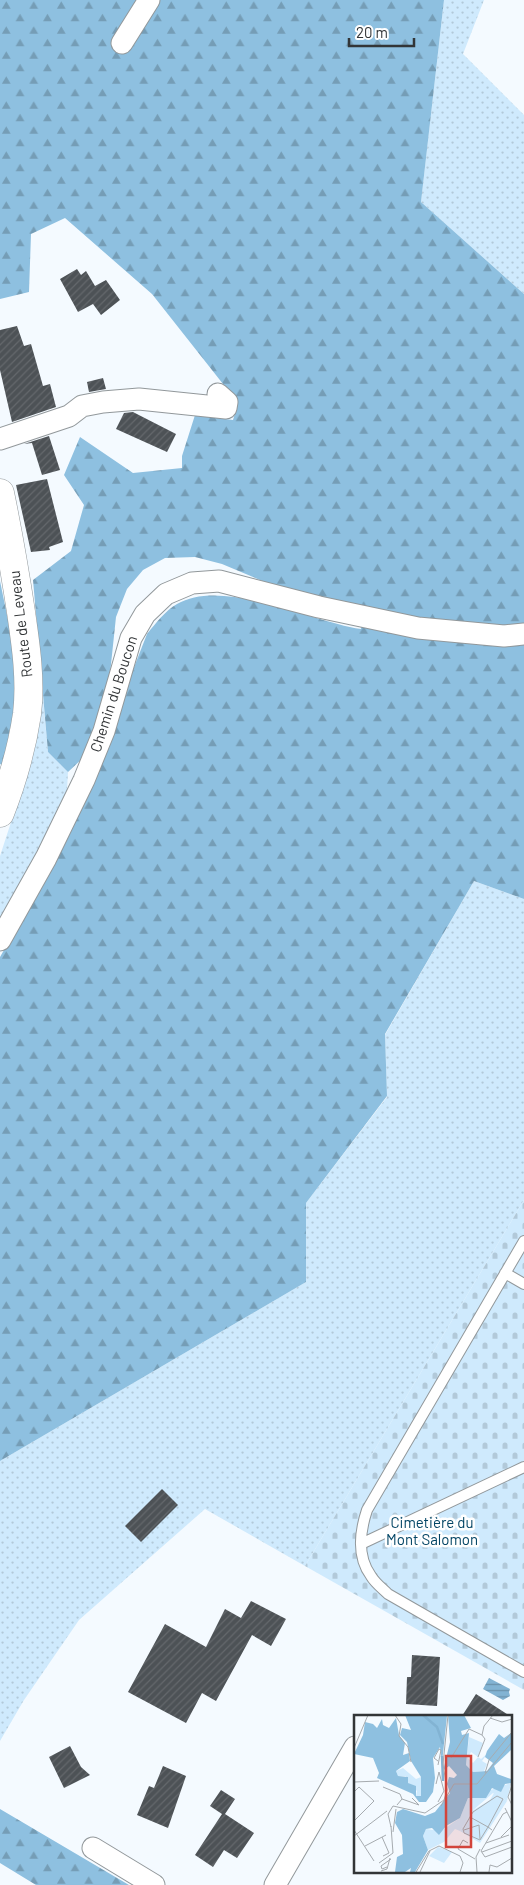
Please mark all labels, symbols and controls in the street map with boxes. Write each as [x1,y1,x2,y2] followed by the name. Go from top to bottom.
[349,15,414,47] scale bar
[356,23,388,41] text: 20 m
[5,570,35,679] street label: Route de Leveau
[86,633,140,754] street label: Chemin du Boucon
[386,1513,478,1548] park label: Cimetière du Mont Salomon
[354,1715,512,1872] inset map

